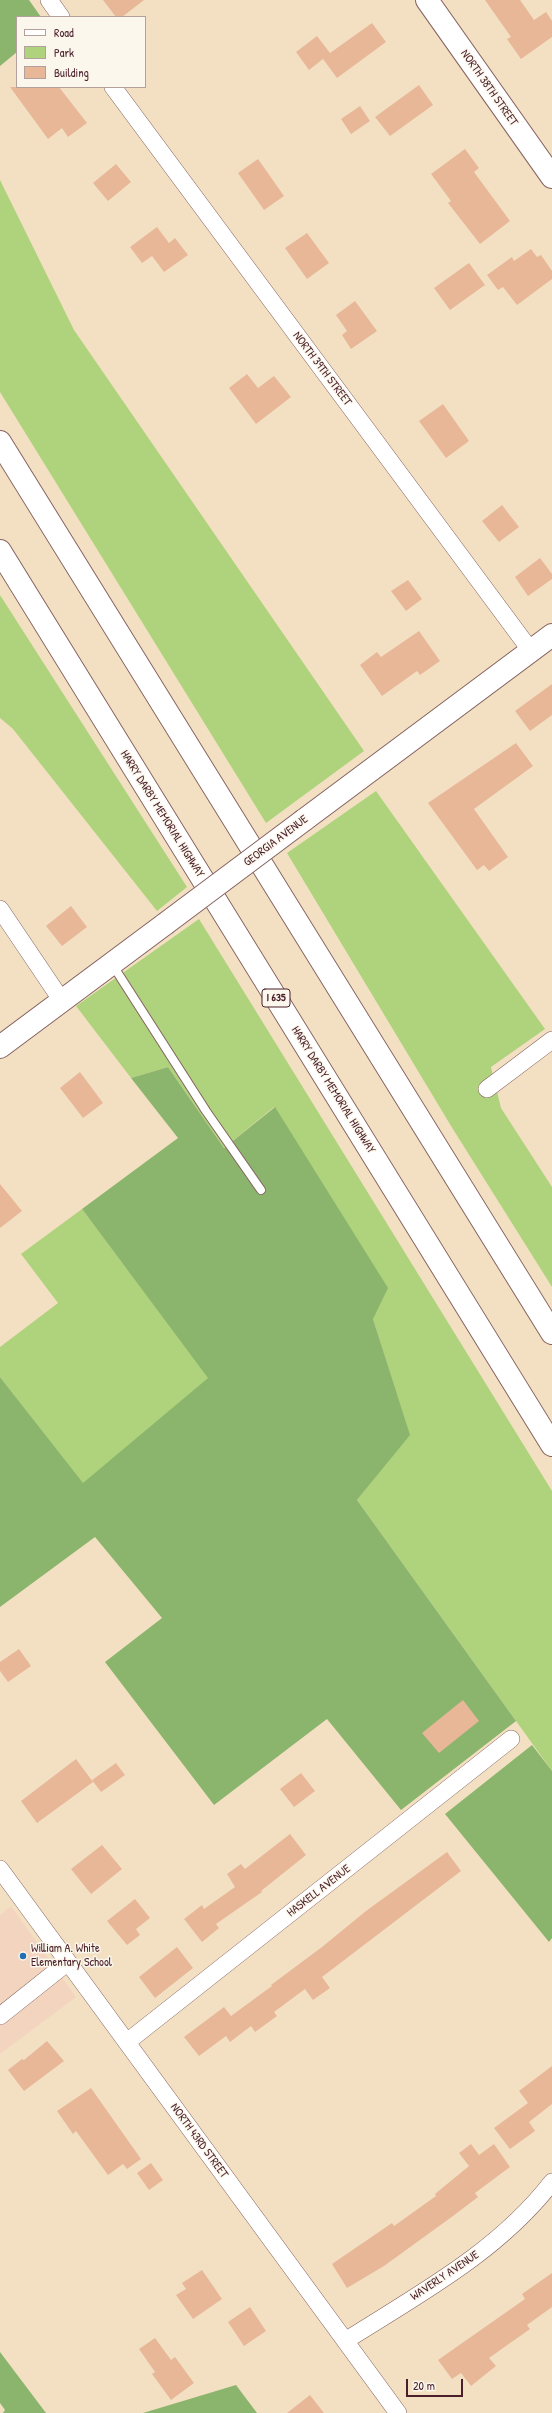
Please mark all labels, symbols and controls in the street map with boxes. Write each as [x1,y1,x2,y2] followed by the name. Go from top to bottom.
[16,16,146,88] legend
[54,24,74,41] text: Road
[54,44,74,61] text: Park
[457,47,521,129] street label: NORTH 38TH STREET
[54,64,89,81] text: Building
[289,329,355,409] street label: NORTH 39TH STREET
[117,748,207,880] street label: HARRY DARBY MEMORIAL HIGHWAY
[241,812,311,870] street label: GEORGIA AVENUE
[262,989,290,1007] road number: I 635
[288,1024,378,1156] street label: HARRY DARBY MEMORIAL HIGHWAY
[284,1862,354,1920] street label: HASKELL AVENUE
[31,1942,112,1970] place label: William A. White Elementary School
[18,1951,28,1961] marker: William A. White Elementary School
[167,2101,231,2181] street label: NORTH 43RD STREET
[408,2248,482,2304] street label: WAVERLY AVENUE
[408,2371,465,2397] scale bar
[413,2377,435,2394] text: 20 m

